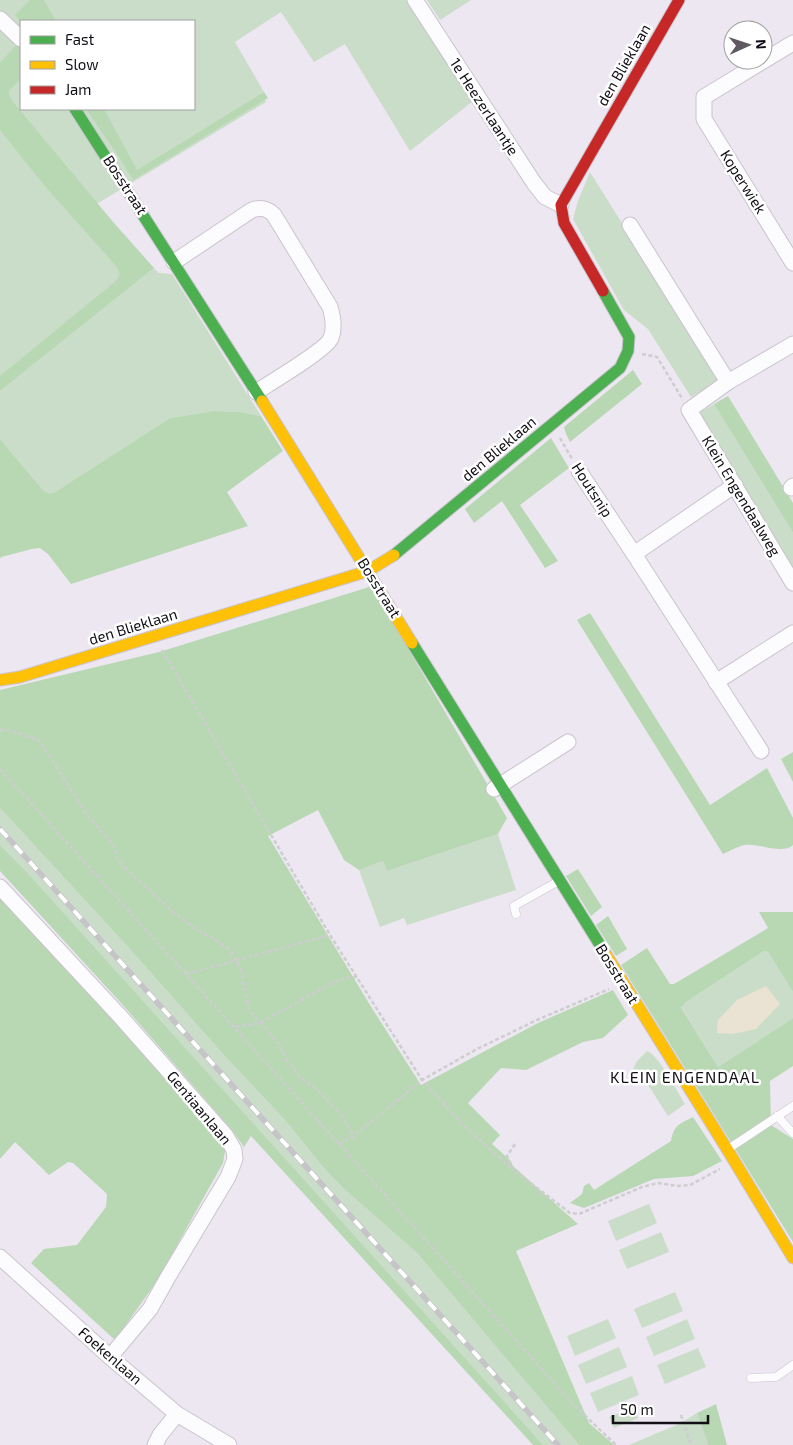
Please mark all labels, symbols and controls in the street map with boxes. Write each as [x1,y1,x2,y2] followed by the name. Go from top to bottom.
[20,20,195,110] legend
[592,20,654,109] street label: den Blieklaan
[723,20,773,70] north arrow
[65,30,95,48] text: Fast
[753,39,770,50] text: N
[446,54,523,159] street label: 1e Heezerlaantje
[65,55,99,73] text: Slow
[65,80,91,98] text: Jam
[717,146,771,217] street label: Koperwiek
[100,151,152,218] street label: Bosstraat
[458,412,539,485] street label: den Blieklaan
[699,432,785,560] street label: Klein Engendaalweg
[569,459,617,520] street label: Houtsnip
[354,554,405,621] street label: Bosstraat
[86,604,179,648] street label: den Blieklaan
[592,940,643,1007] street label: Bosstraat
[164,1067,236,1148] street label: Gentiaanlaan
[610,1067,760,1086] district label: KLEIN ENGENDAAL
[75,1323,146,1388] street label: Foekenlaan
[613,1392,708,1424] scale bar
[620,1400,654,1418] text: 50 m

